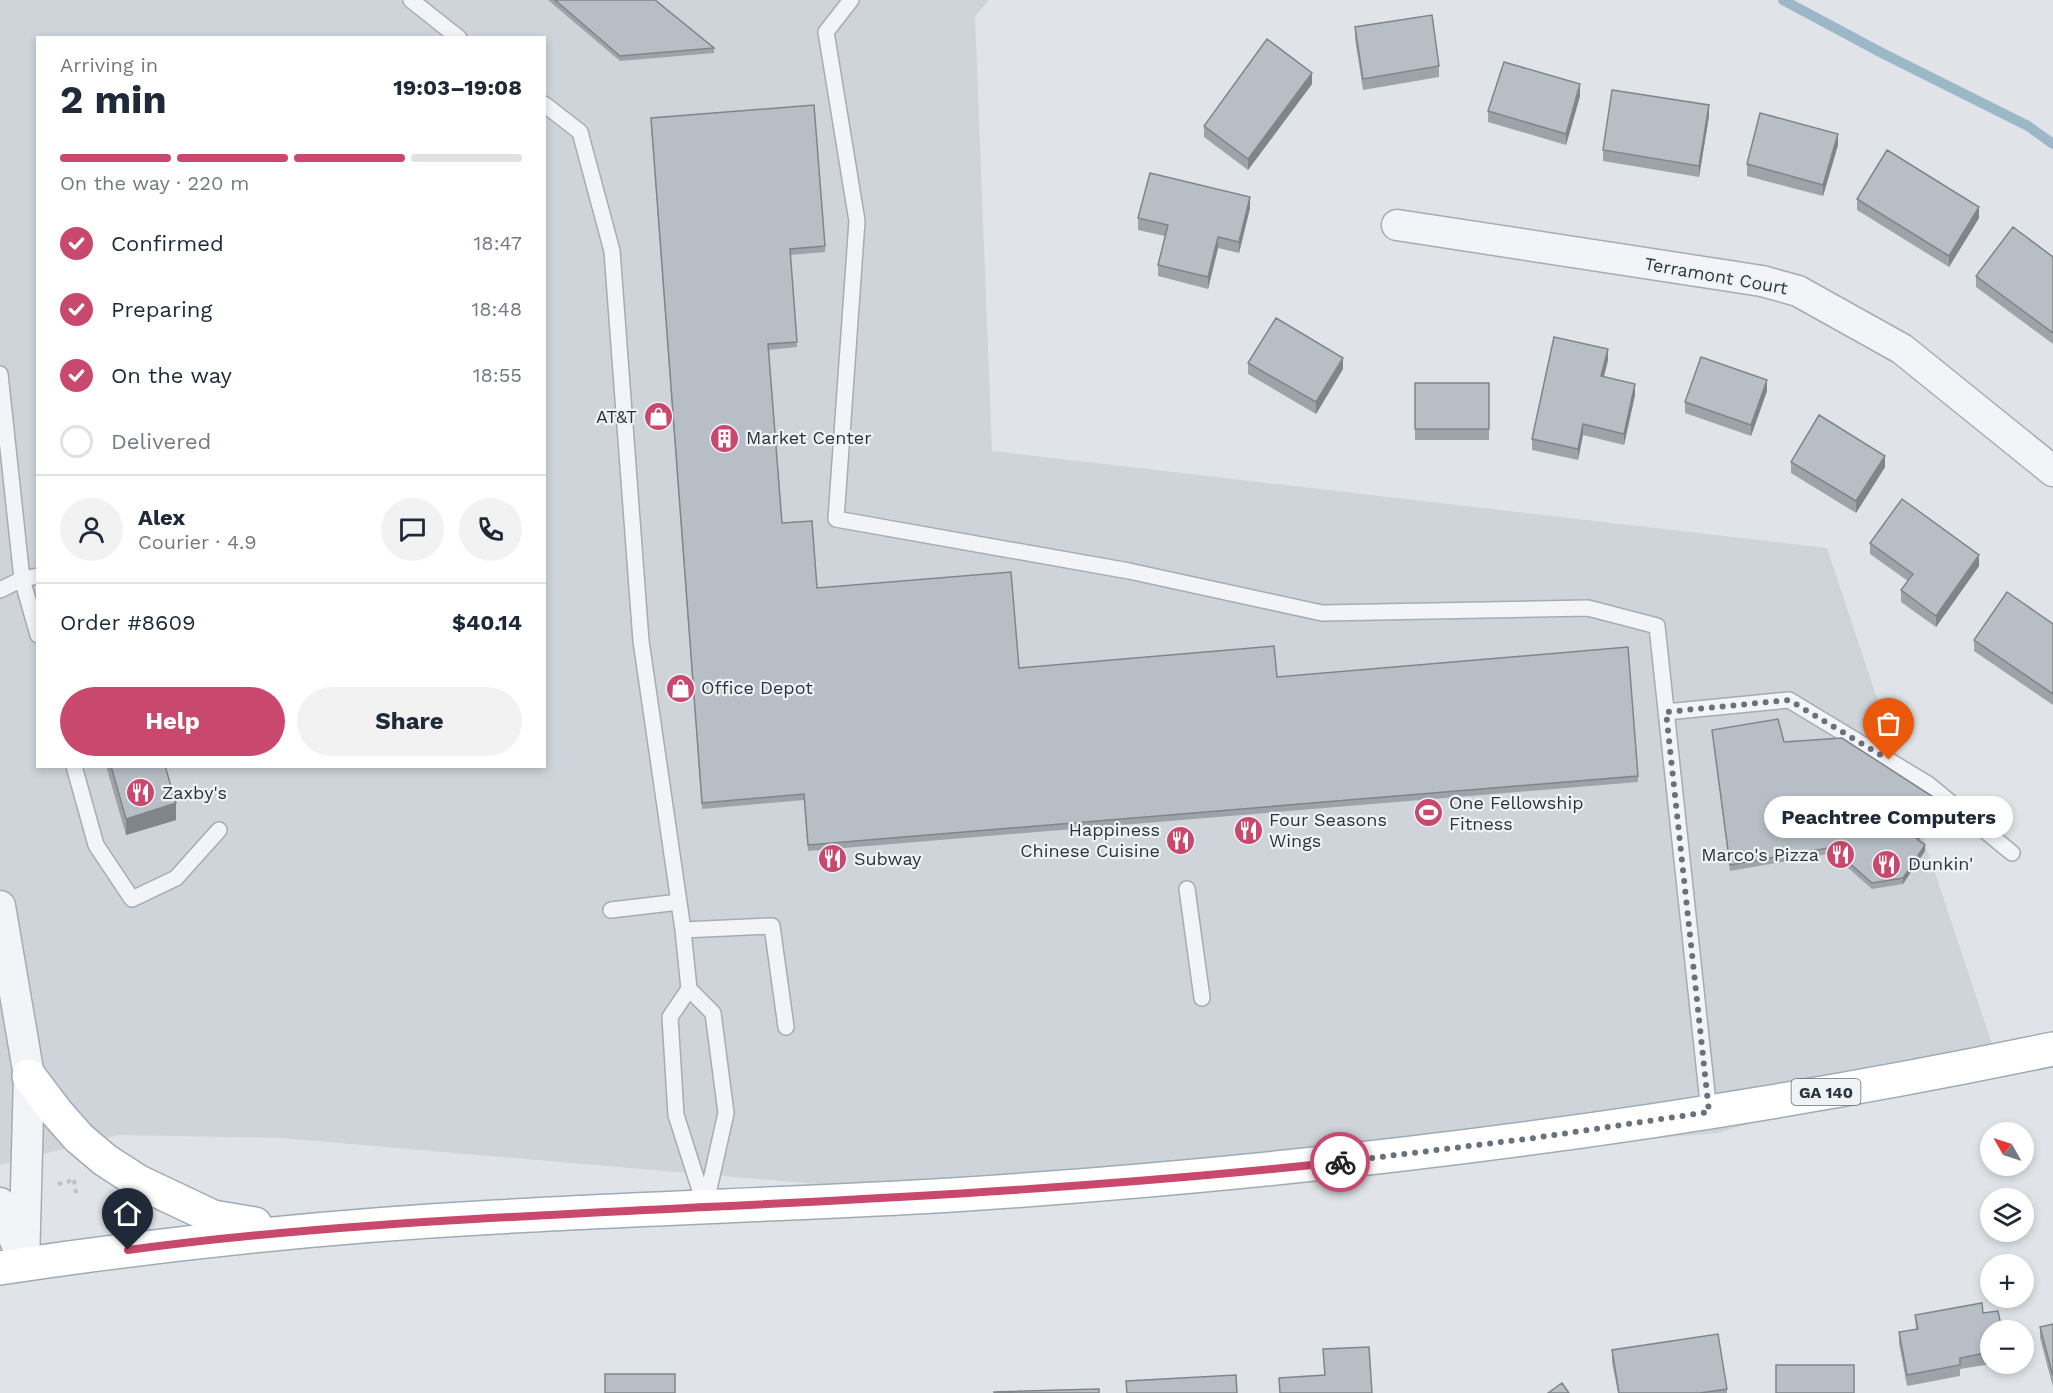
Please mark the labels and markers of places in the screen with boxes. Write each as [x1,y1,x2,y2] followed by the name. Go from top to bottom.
[642,401,674,433] shop icon: AT&T
[596,406,637,427] place label: AT&T
[709,422,741,454] building icon: Market Center
[746,427,872,448] place label: Market Center
[664,672,696,704] shop icon: Office Depot
[701,677,813,698] place label: Office Depot
[1863,698,1914,760] pin
[125,777,157,809] restaurant icon: Zaxby's
[162,782,227,803] place label: Zaxby's
[1449,792,1584,834] place label: One Fellowship Fitness
[1764,796,2014,838] callout: Peachtree Computers
[1412,797,1444,829] sports icon: One Fellowship Fitness
[1269,809,1387,851] place label: Four Seasons Wings
[1232,814,1264,846] restaurant icon: Four Seasons Wings
[1020,819,1160,861] place label: Happiness Chinese Cuisine
[1165,824,1197,856] restaurant icon: Happiness Chinese Cuisine
[1824,839,1856,871] restaurant icon: Marco's Pizza
[817,843,849,875] restaurant icon: Subway
[1701,844,1819,865] place label: Marco's Pizza
[854,848,922,869] place label: Subway
[1871,848,1903,880] restaurant icon: Dunkin'
[1908,853,1973,874] place label: Dunkin'
[102,1188,153,1250] pin

